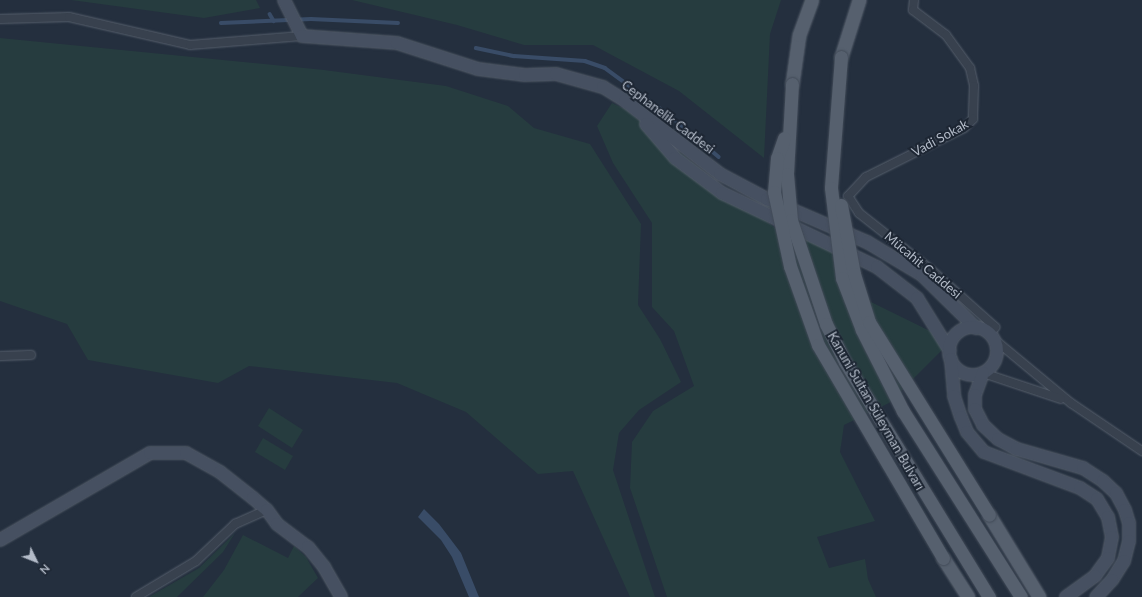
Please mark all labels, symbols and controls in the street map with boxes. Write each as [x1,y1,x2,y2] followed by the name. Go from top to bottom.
[619,77,717,157] street label: Cephanelik Caddesi
[909,116,971,160] street label: Vadi Sokak
[881,228,965,302] street label: Mücahit Caddesi
[824,329,928,493] street label: Kanuni Sultan Süleyman Bulvarı
[16,541,56,581] north arrow
[38,562,53,577] text: N

